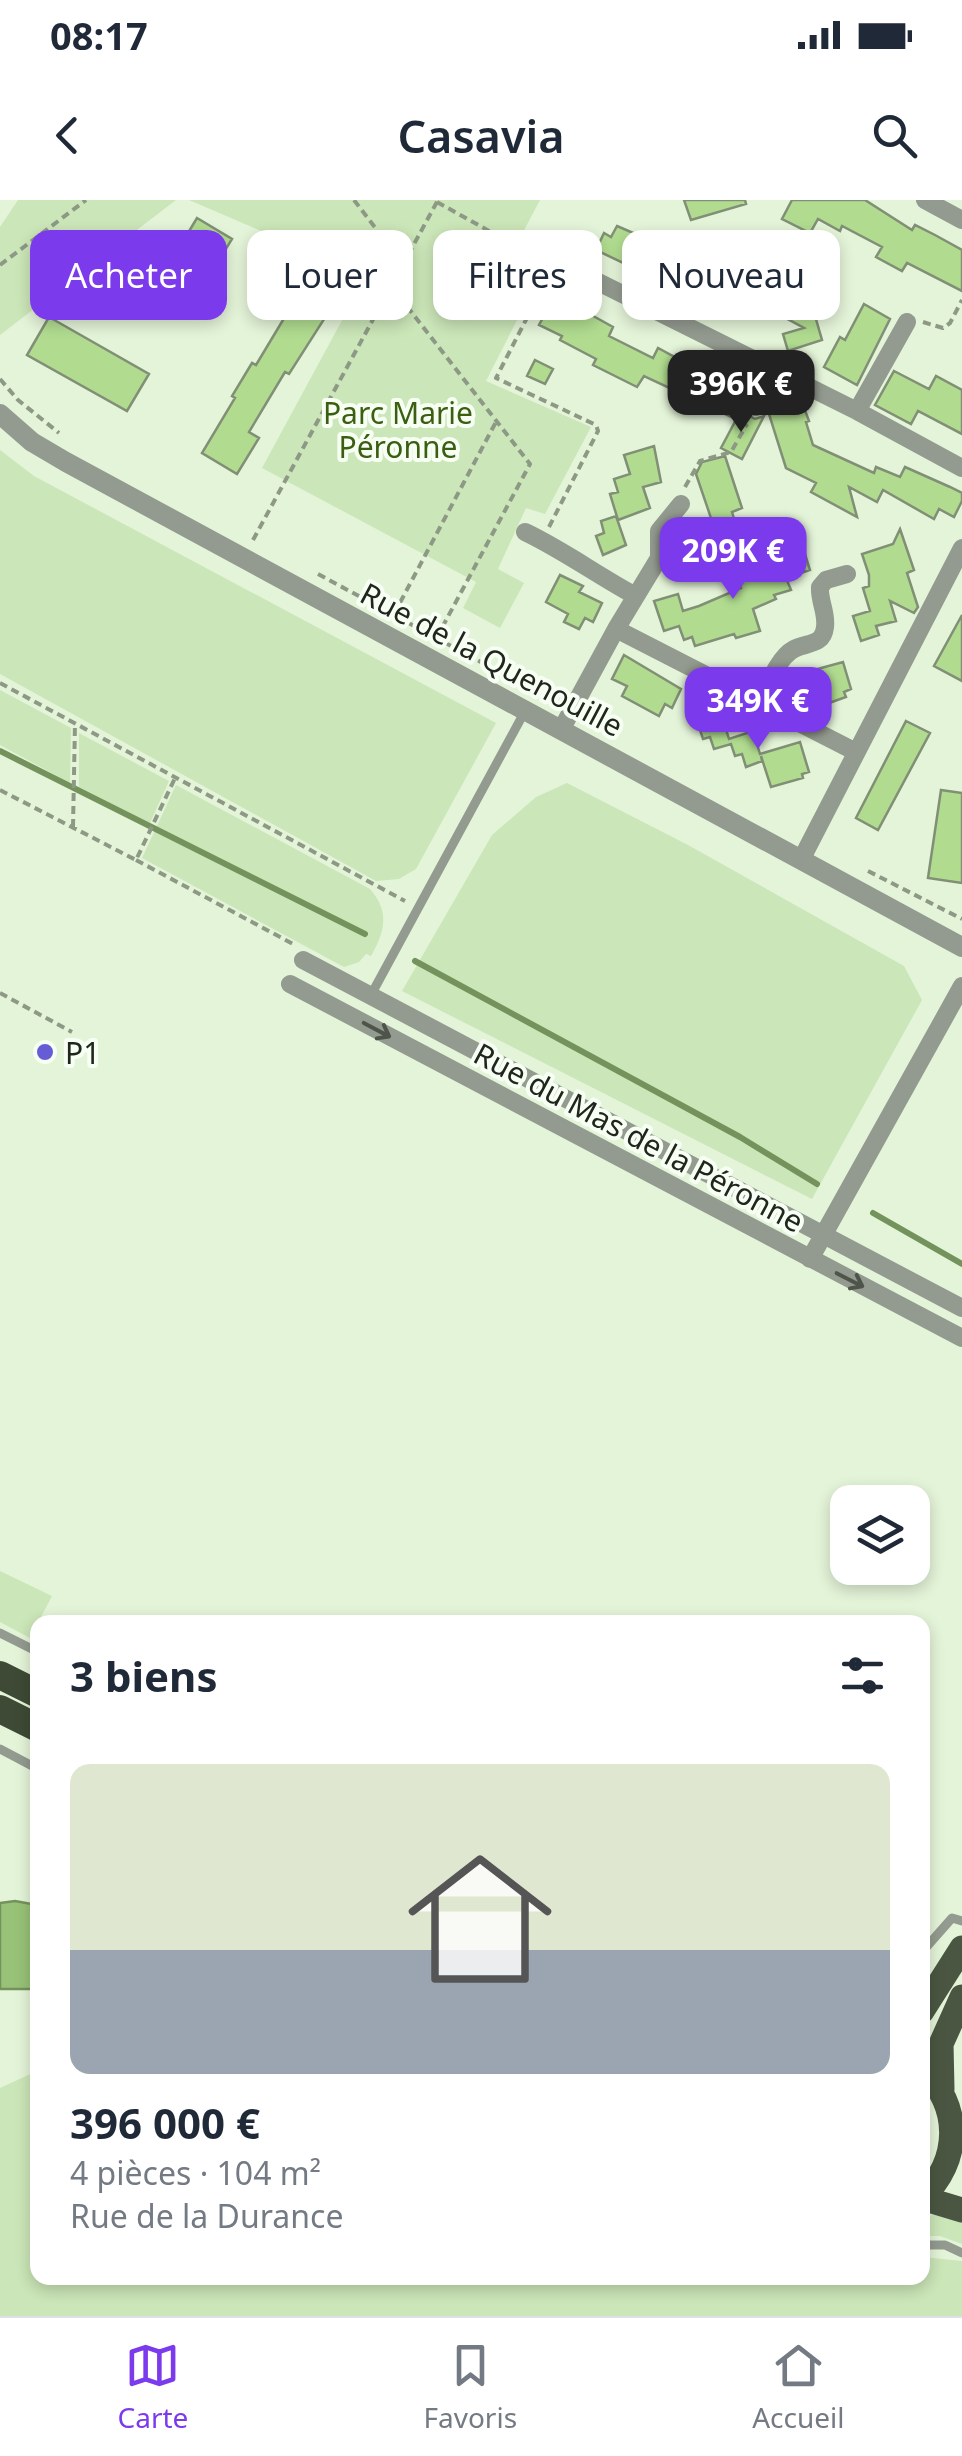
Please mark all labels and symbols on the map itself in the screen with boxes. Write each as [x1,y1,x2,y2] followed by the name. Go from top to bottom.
[660,350,822,435] pin: 396K €
[323,392,473,467] park label: Parc Marie Péronne
[652,517,814,602] pin: 209K €
[354,572,630,746] street label: Rue de la Quenouille
[677,667,839,752] pin: 349K €
[361,1021,391,1040] one-way arrow
[65,1032,100,1073] place label: P1
[467,1033,811,1241] street label: Rue du Mas de la Péronne
[34,1041,56,1063] marker: P1
[834,1271,864,1290] one-way arrow

